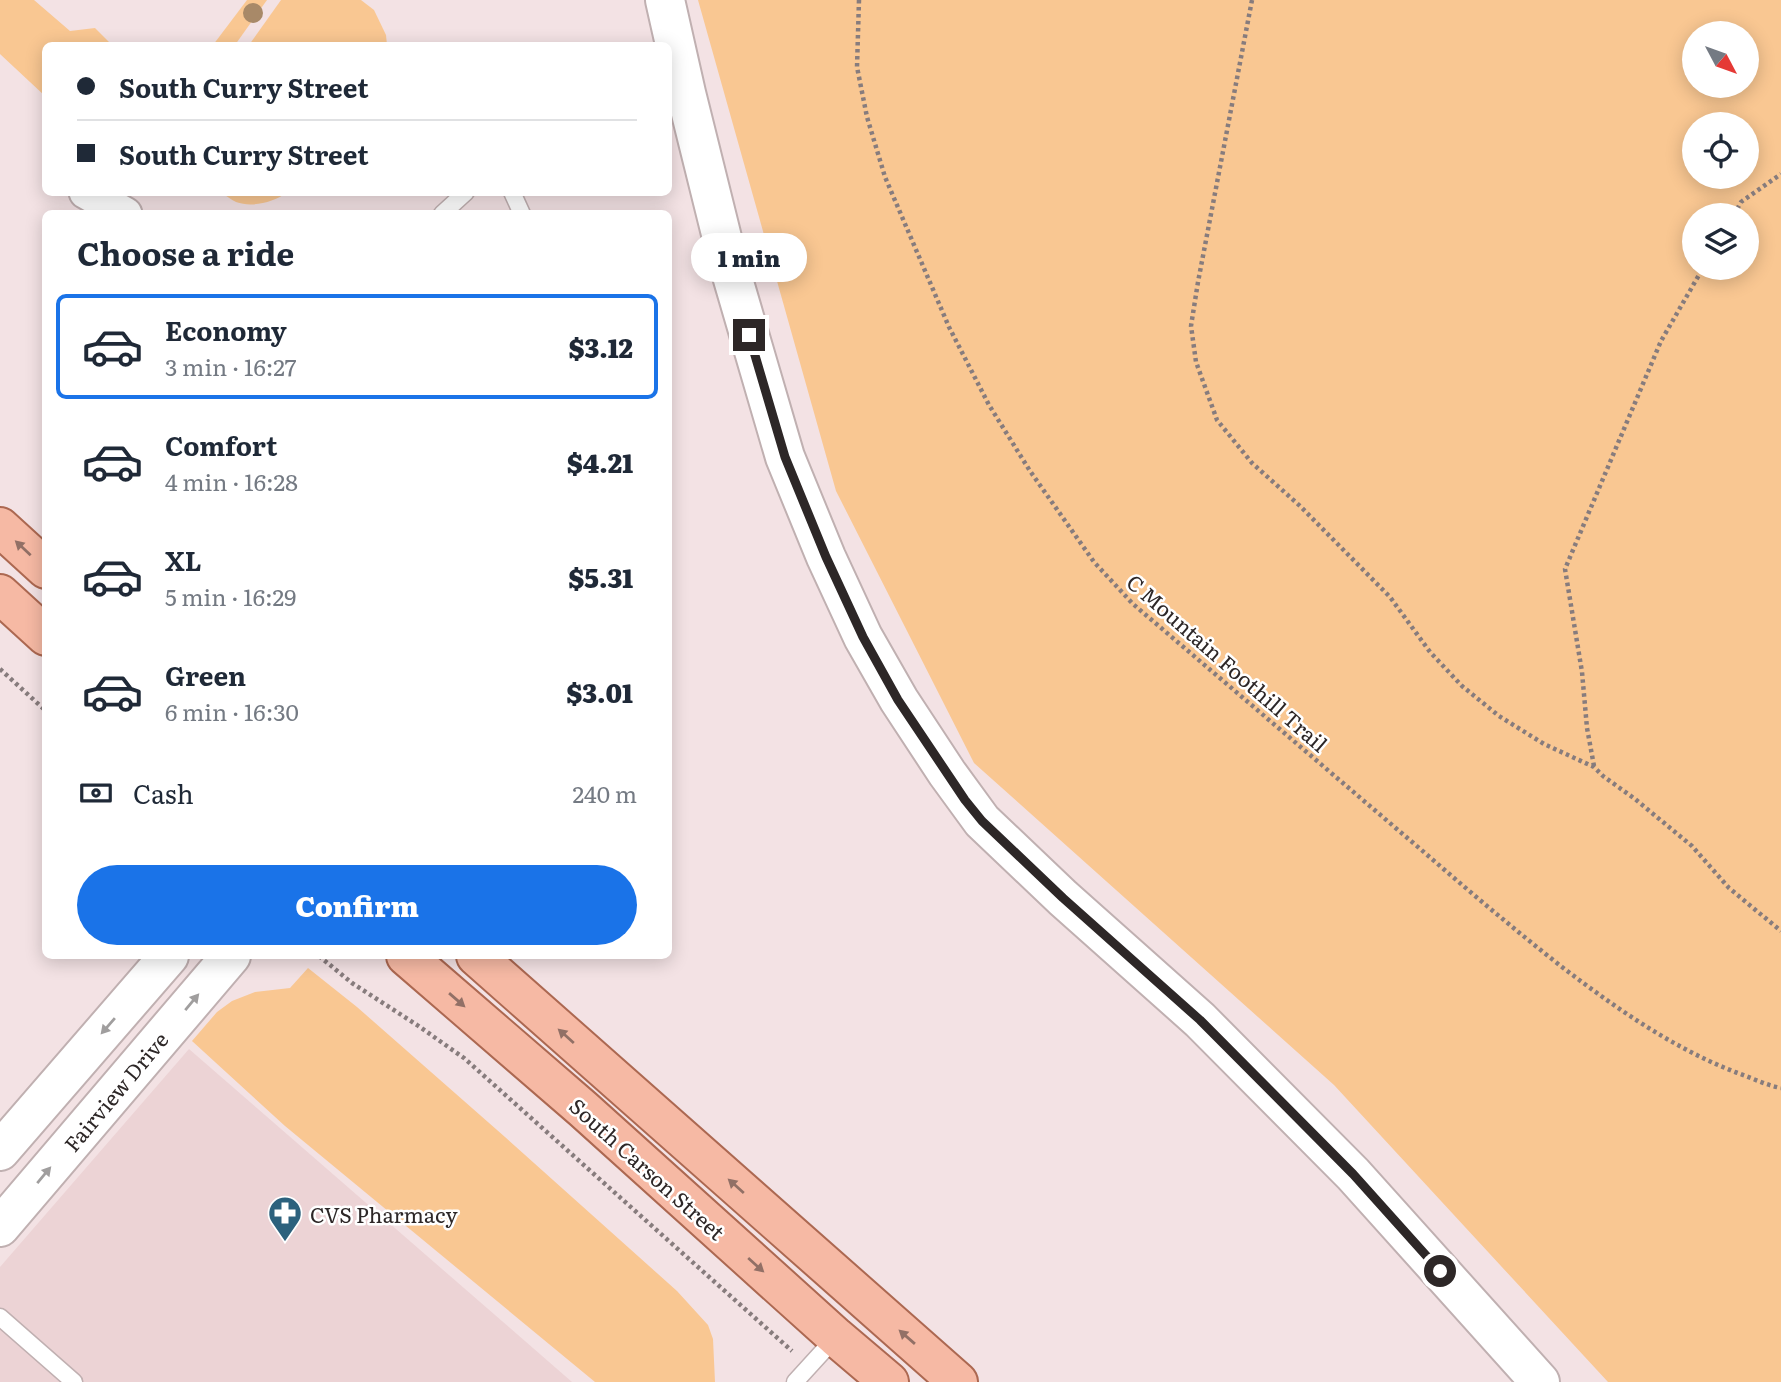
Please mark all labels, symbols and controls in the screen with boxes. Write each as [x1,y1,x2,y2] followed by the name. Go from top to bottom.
[1682,21,1759,98] north arrow
[1682,21,1759,280] map controls
[119,67,369,106] text: South Curry Street
[1682,112,1759,189] button: locate
[119,134,369,173] text: South Curry Street
[1682,203,1759,280] button: layers
[77,228,294,276] text: Choose a ride
[691,233,807,282] callout: 1 min
[718,240,780,274] text: 1 min
[165,310,287,349] text: Economy
[81,315,144,378] icon: car
[733,319,765,351] route end
[568,327,633,366] text: $3.12
[165,349,296,383] text: 3 min · 16:27
[165,425,277,464] text: Comfort
[81,430,144,493] icon: car
[567,442,633,481] text: $4.21
[165,464,298,498] text: 4 min · 16:28
[14,540,32,556] one-way arrow
[165,540,202,579] text: XL
[81,545,144,608] icon: car
[568,557,633,596] text: $5.31
[1121,566,1335,758] street label: C Mountain Foothill Trail
[165,579,296,613] text: 5 min · 16:29
[165,655,246,694] text: Green
[81,660,144,723] icon: car
[566,672,633,711] text: $3.01
[165,694,299,728] text: 6 min · 16:30
[133,773,194,812] text: Cash
[77,774,115,812] icon: cash
[572,776,637,810] text: 240 m
[77,865,637,945] button: Confirm
[449,992,466,1007] one-way arrow
[184,993,199,1011] one-way arrow
[101,1017,116,1034] one-way arrow
[56,1024,174,1158] street label: Fairview Drive
[558,1028,575,1044] one-way arrow
[564,1090,733,1247] street label: South Carson Street
[36,1167,51,1184] one-way arrow
[728,1179,745,1195] one-way arrow
[266,1194,304,1243] pharmacy icon: CVS Pharmacy
[310,1198,459,1229] place label: CVS Pharmacy
[1424,1255,1456,1287] route start
[747,1256,764,1272] one-way arrow
[898,1329,916,1345] one-way arrow

